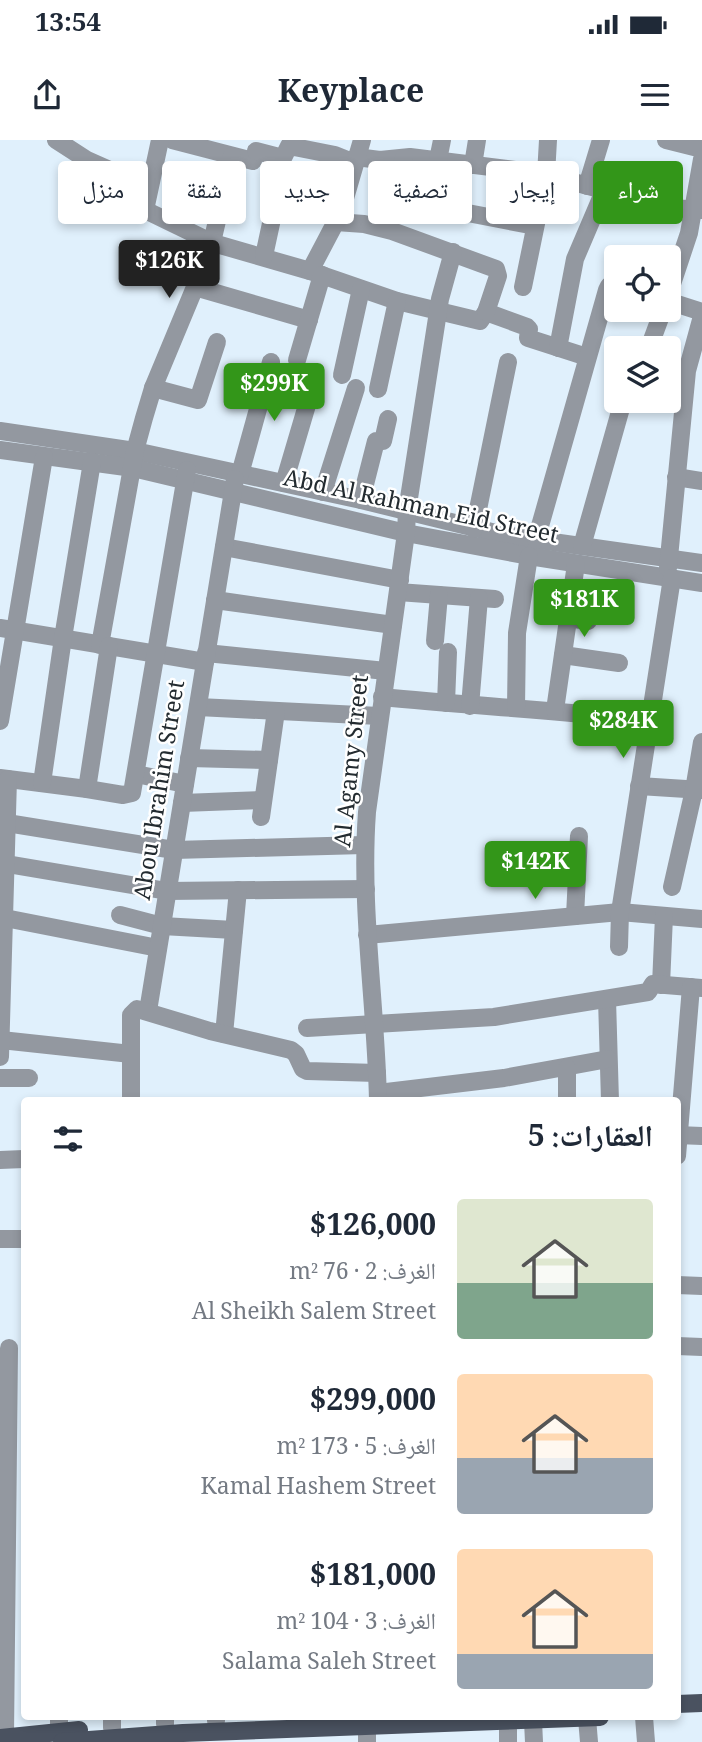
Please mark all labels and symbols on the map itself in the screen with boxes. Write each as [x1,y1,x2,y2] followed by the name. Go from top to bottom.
[120,240,218,300] pin: $126K
[225,364,323,423] pin: $299K
[279,460,562,558] street label: Abd Al Rahman Eid Street
[535,580,633,639] pin: $181K
[325,673,383,849] street label: Al Agamy Street
[125,678,199,903] street label: Abou Ibrahim Street
[574,700,672,760] pin: $284K
[486,842,584,901] pin: $142K

